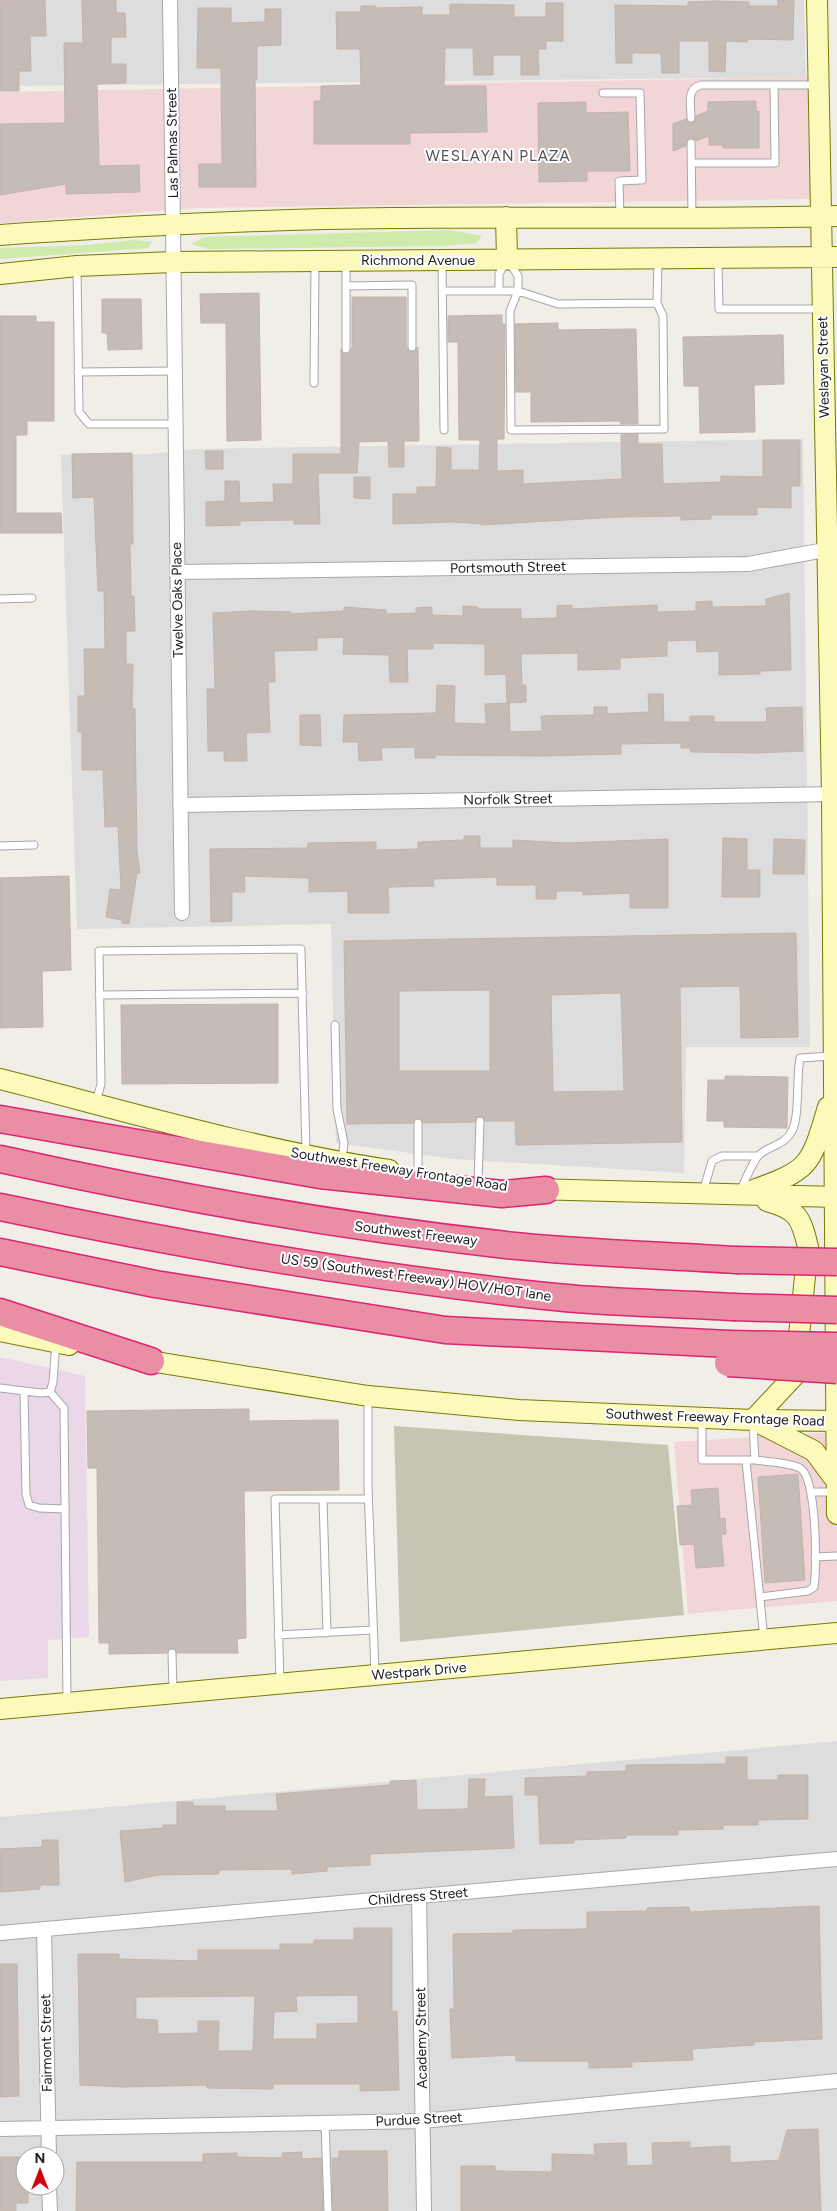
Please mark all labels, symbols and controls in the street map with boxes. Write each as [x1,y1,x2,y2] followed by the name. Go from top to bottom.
[163,87,182,199] street label: Las Palmas Street
[425,147,571,165] district label: WESLAYAN PLAZA
[361,252,475,269] street label: Richmond Avenue
[814,316,833,418] street label: Weslayan Street
[168,542,187,658] street label: Twelve Oaks Place
[450,558,566,577] street label: Portsmouth Street
[463,790,553,809] street label: Norfolk Street
[289,1144,509,1195] street label: Southwest Freeway Frontage Road
[353,1218,479,1250] street label: Southwest Freeway
[280,1250,553,1305] street label: US 59 (Southwest Freeway) HOV/HOT lane
[605,1405,825,1430] street label: Southwest Freeway Frontage Road
[371,1659,468,1684] street label: Westpark Drive
[367,1884,469,1909] street label: Childress Street
[412,1987,431,2089] street label: Academy Street
[37,1994,56,2092] street label: Fairmont Street
[375,2109,463,2130] street label: Purdue Street
[15,2146,65,2196] north arrow
[35,2150,45,2167] text: N

